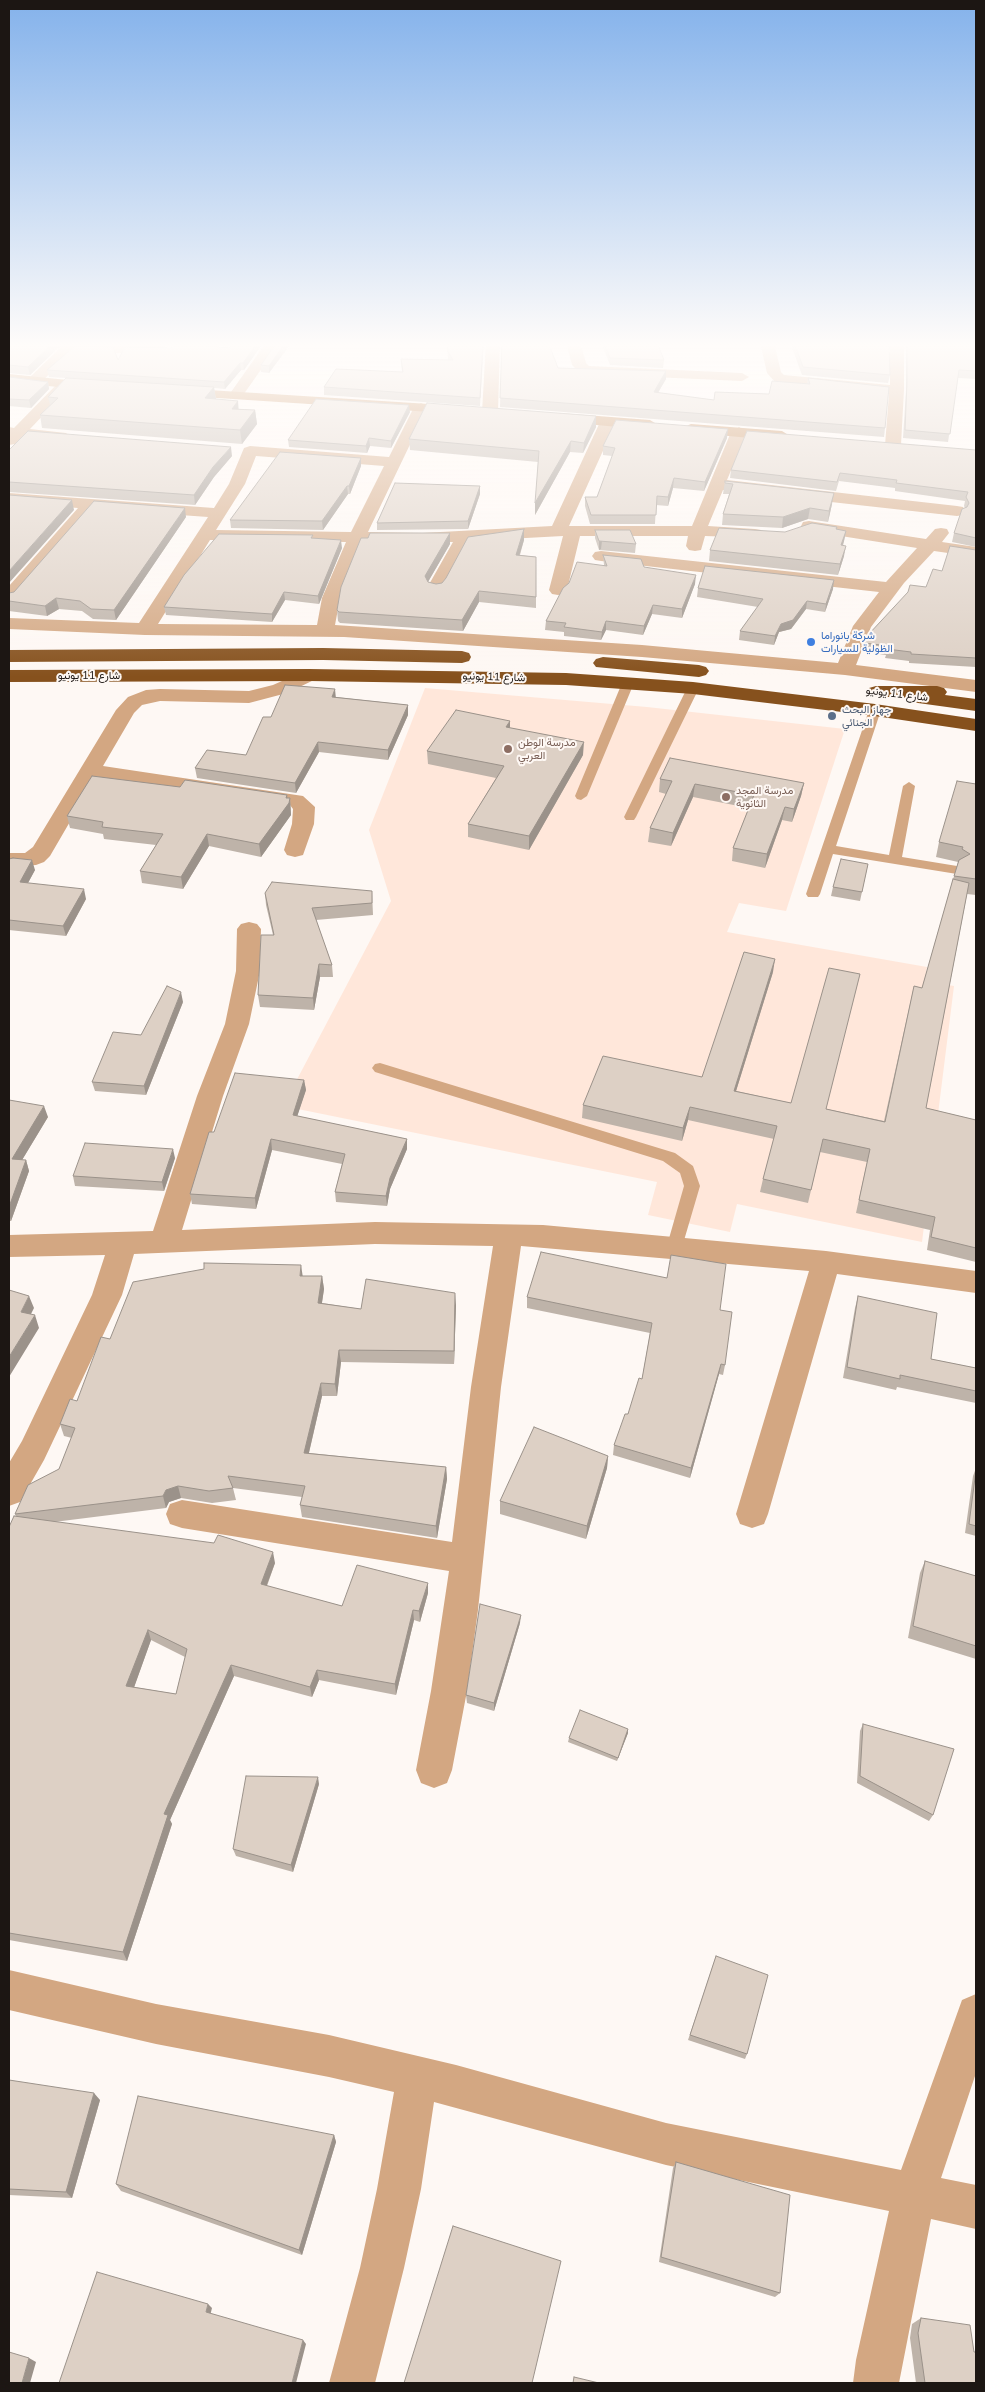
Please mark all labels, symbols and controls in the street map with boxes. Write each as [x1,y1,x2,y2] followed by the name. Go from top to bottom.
[821,629,893,655] place label: شركة بانوراما الظولية للسيارات
[805,636,817,648] marker: شركة بانوراما الظولية للسيارات
[58,669,120,683] street label: شارع 11 يونيو
[462,669,526,685] street label: شارع 11 يونيو
[865,684,929,704] street label: شارع 11 يونيو
[842,703,892,729] place label: جهاز البحث الجنائي
[826,710,838,722] marker: جهاز البحث الجنائي
[518,736,576,762] place label: مدرسة الوطن العربي
[502,743,514,755] marker: مدرسة الوطن العربي
[736,784,793,810] place label: مدرسة المجد الثانوية
[720,791,732,803] marker: مدرسة المجد الثانوية

